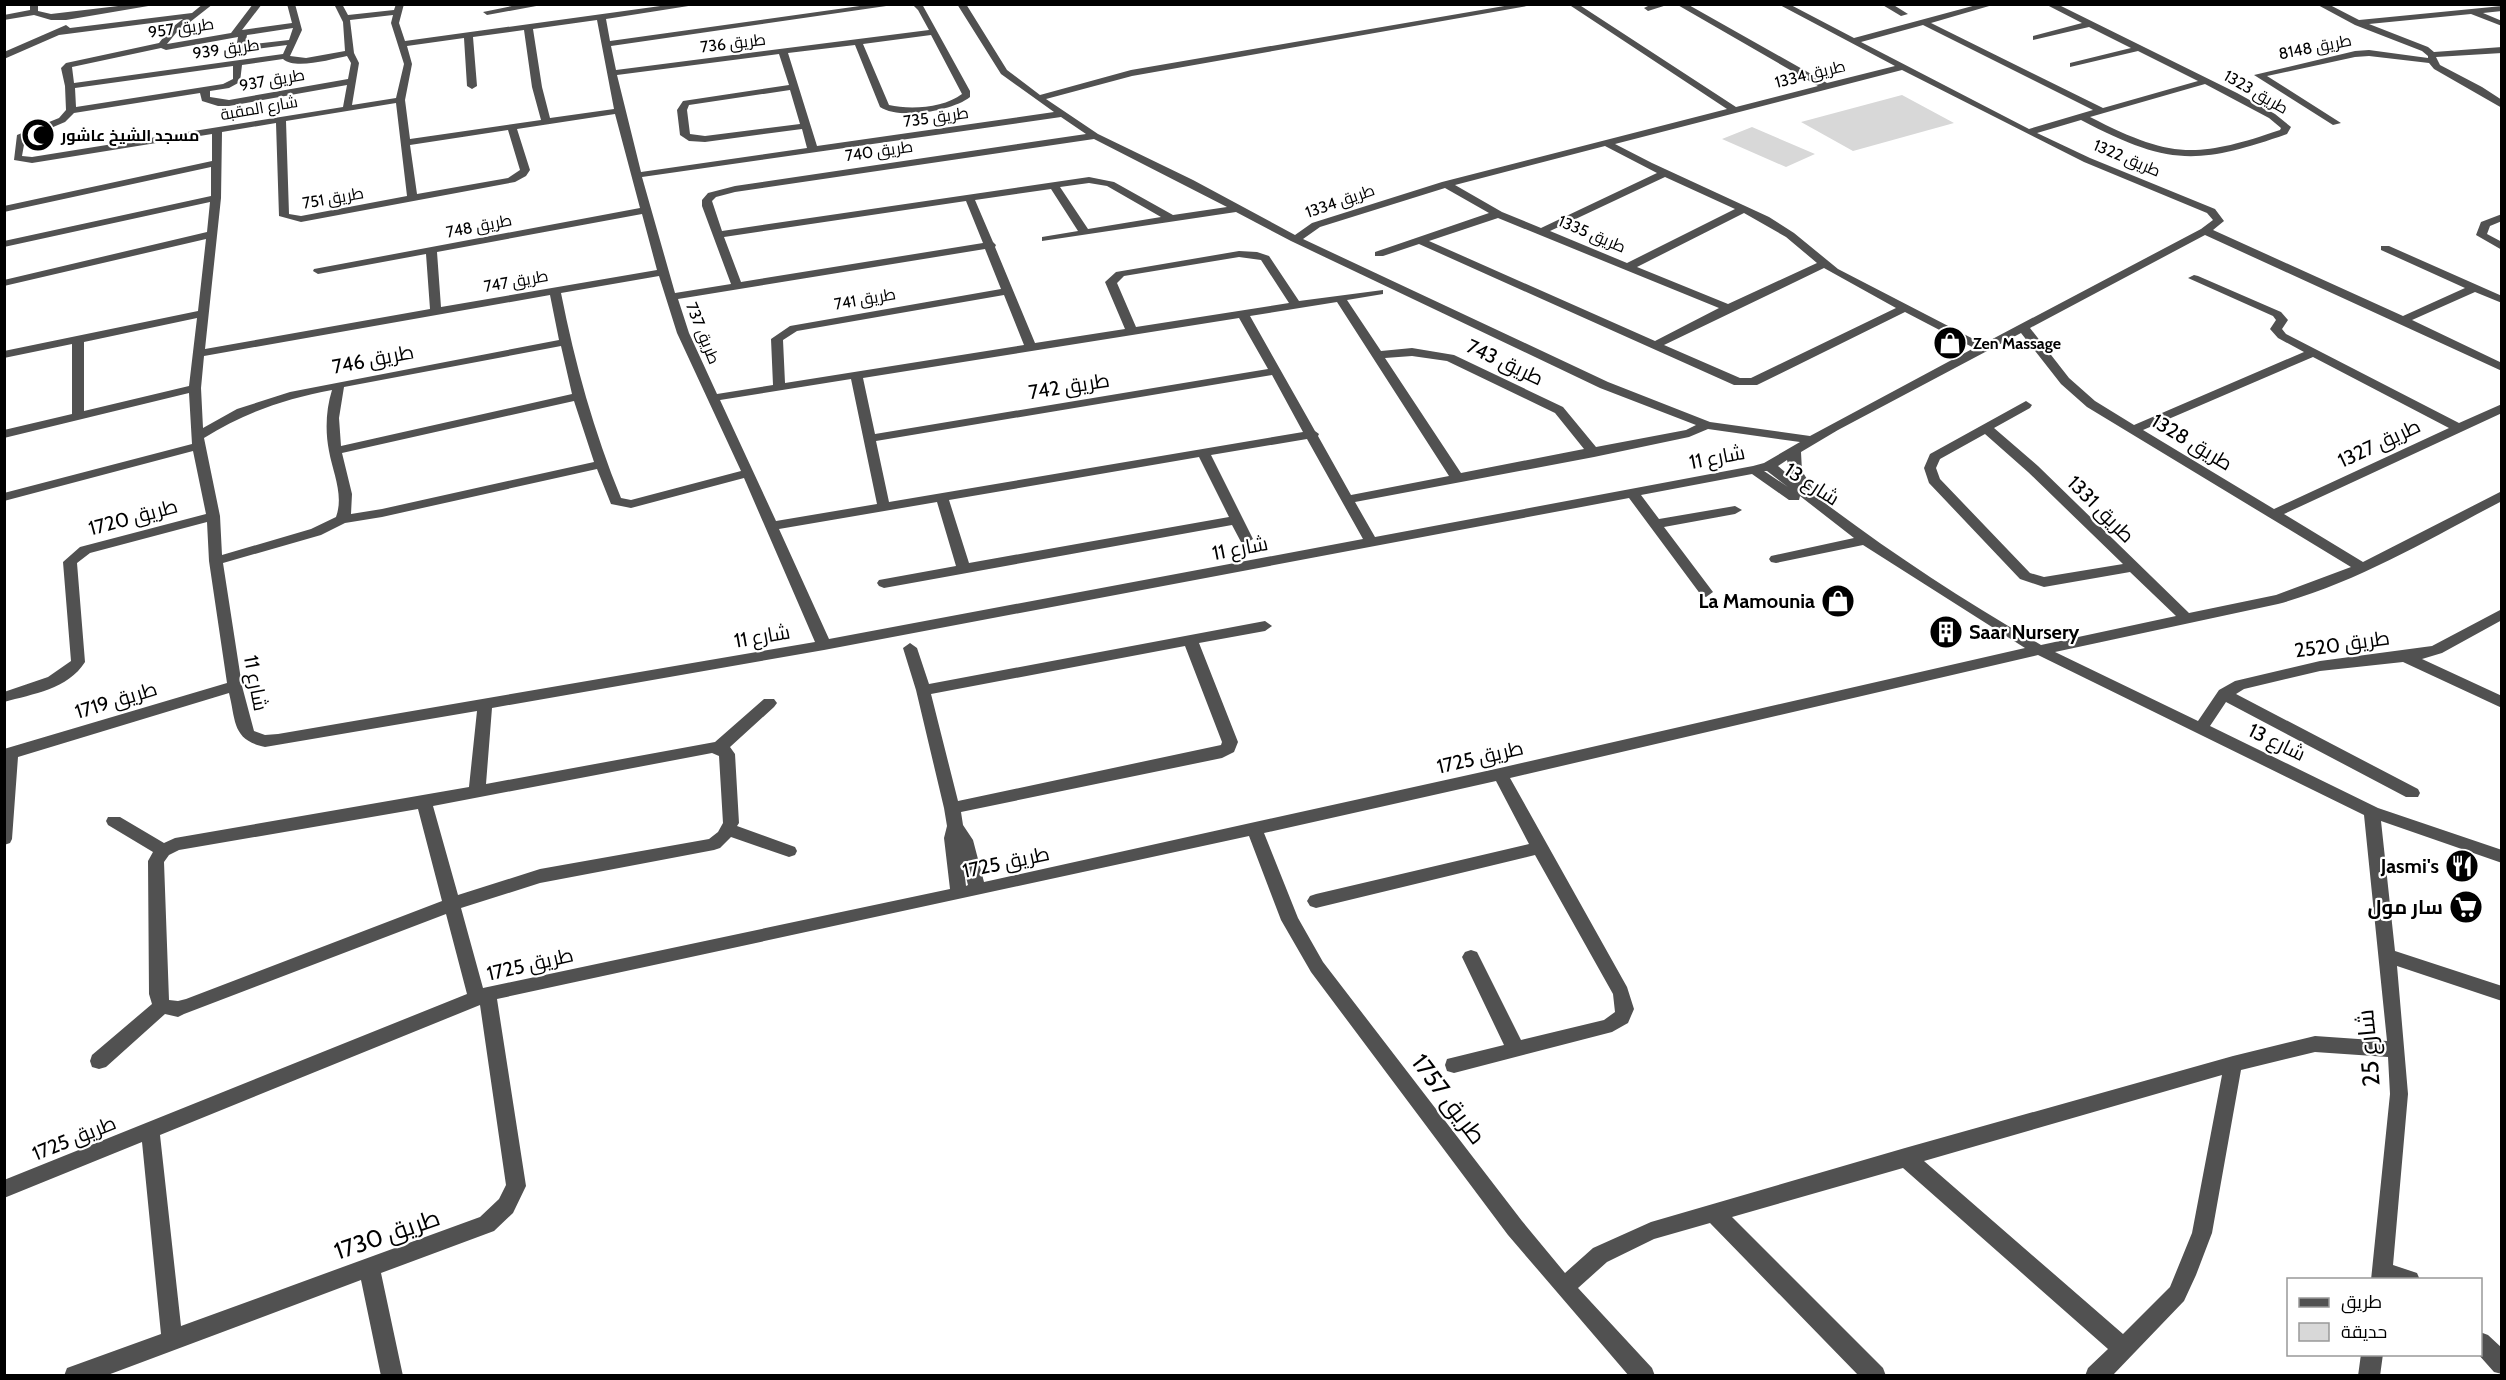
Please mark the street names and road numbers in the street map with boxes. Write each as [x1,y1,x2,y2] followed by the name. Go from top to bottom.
[147,14,215,43] street label: طريق 957
[699,30,767,57] street label: طريق 736
[2277,31,2353,64] street label: طريق 8148
[191,35,261,64] street label: طريق 939
[1773,56,1847,93] street label: طريق 1334
[238,65,306,96] street label: طريق 937
[2220,66,2292,119] street label: طريق 1323
[219,92,300,126] street label: شارع المقبة
[902,103,970,132] street label: طريق 735
[2090,135,2163,181] street label: طريق 1322
[844,137,914,166] street label: طريق 740
[1303,180,1377,223] street label: طريق 1334
[301,183,365,214] street label: طريق 751
[444,210,514,243] street label: طريق 748
[1555,211,1629,258] street label: طريق 1335
[482,266,550,297] street label: طريق 747
[833,284,897,315] street label: طريق 741
[681,299,724,367] street label: طريق 737
[1462,334,1547,391] street label: طريق 743
[330,339,416,380] street label: طريق 746
[1027,368,1111,405] street label: طريق 742
[2147,408,2237,476] street label: طريق 1328
[2334,414,2424,473] street label: طريق 1327
[1687,440,1747,476] street label: شارع 11
[1779,457,1844,512] street label: شارع 13
[2062,471,2139,548] street label: طريق 1331
[86,494,180,541] street label: طريق 1720
[1210,531,1270,567] street label: شارع 11
[732,619,792,655] street label: شارع 11
[2293,625,2391,664] street label: طريق 2520
[237,653,273,713] street label: شارع 11
[72,676,160,725] street label: طريق 1719
[2244,718,2309,768] street label: شارع 13
[1434,735,1526,780] street label: طريق 1725
[960,841,1052,884] street label: طريق 1725
[484,942,576,987] street label: طريق 1725
[2350,1008,2388,1088] street label: شارع 25
[1405,1048,1492,1150] street label: طريق 1757
[29,1110,120,1167] street label: طريق 1725
[330,1202,444,1267] street label: طريق 1730

